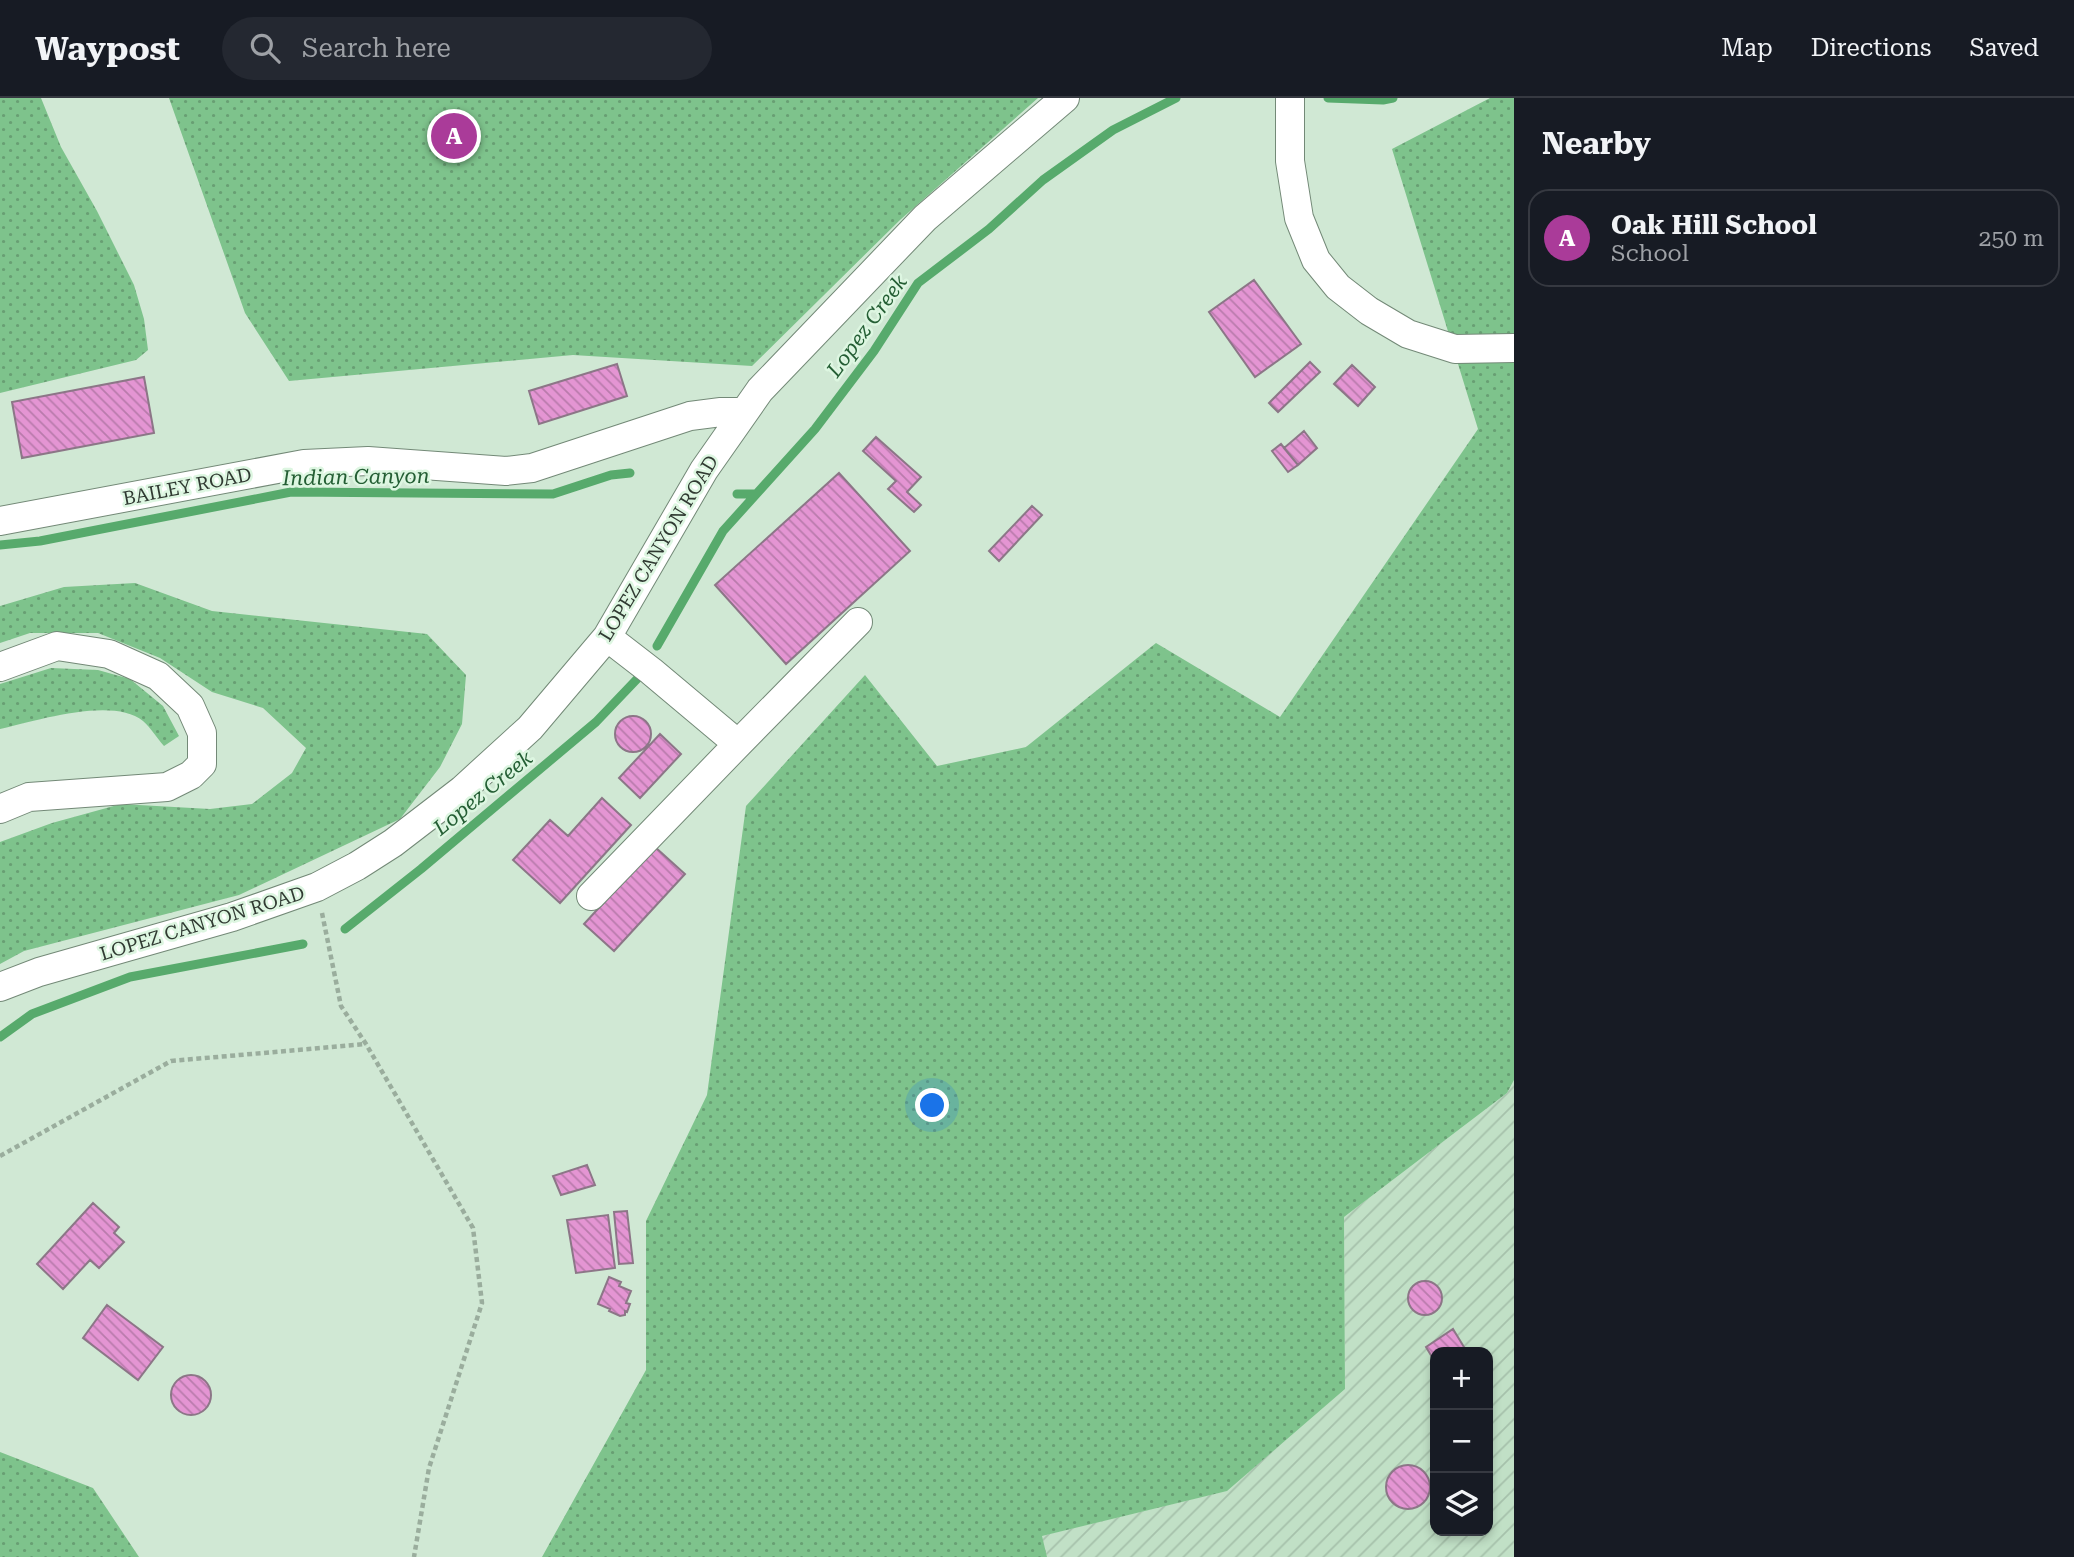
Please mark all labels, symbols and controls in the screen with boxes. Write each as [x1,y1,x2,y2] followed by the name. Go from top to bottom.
[222,17,712,80] search box
[35,29,180,68] text: Waypost
[246,29,284,67] icon: search
[302,33,451,63] text: Search here
[1721,34,1773,62] text: Map
[1811,34,1931,62] text: Directions
[1969,34,2039,62] text: Saved
[431,110,477,162] pin: A
[1542,126,1651,161] text: Nearby
[1611,210,1817,240] text: Oak Hill School
[1559,225,1575,252] text: A
[1979,225,2044,252] text: 250 m
[1611,240,1689,267] text: School
[821,270,912,382] water label: Lopez Creek
[594,451,723,645] street label: LOPEZ CANYON ROAD
[121,463,253,510] street label: BAILEY ROAD
[281,464,430,490] water label: Indian Canyon
[428,745,538,841] water label: Lopez Creek
[97,881,307,966] street label: LOPEZ CANYON ROAD
[915,1088,949,1122] your location
[1430,1347,1493,1536] map controls
[1430,1347,1493,1410] button: +
[1430,1410,1493,1473] button: −
[1430,1473,1493,1536] button: layers

